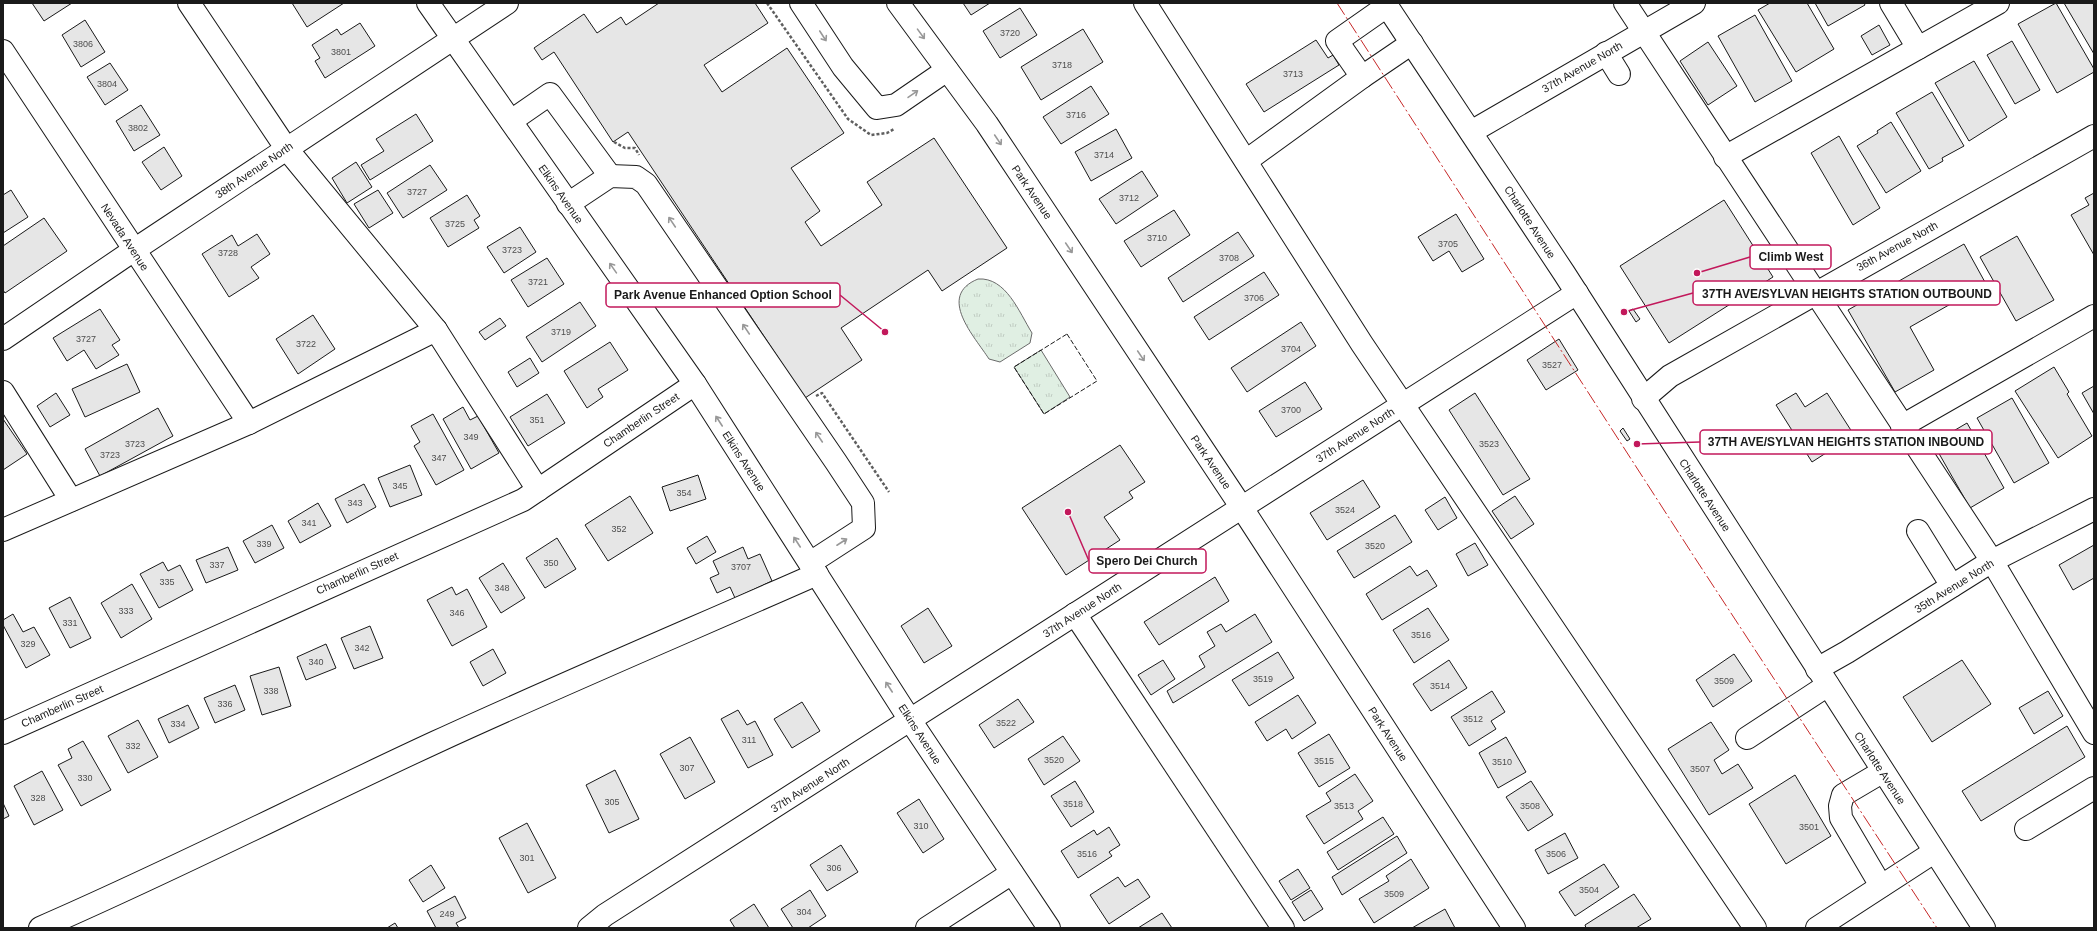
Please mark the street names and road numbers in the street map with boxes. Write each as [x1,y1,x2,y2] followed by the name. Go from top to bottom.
[1540,39,1624,95] street label: 37th Avenue North
[213,140,295,200] street label: 38th Avenue North
[536,162,586,226] street label: Elkins Avenue
[1010,163,1054,221] street label: Park Avenue
[1502,183,1558,261] street label: Charlotte Avenue
[99,201,151,273] street label: Nevada Avenue
[1854,219,1940,273] street label: 36th Avenue North
[601,390,681,450] street label: Chamberlin Street
[1314,405,1396,465] street label: 37th Avenue North
[720,429,768,493] street label: Elkins Avenue
[1189,433,1233,491] street label: Park Avenue
[1677,456,1733,534] street label: Charlotte Avenue
[314,549,400,597] street label: Chamberlin Street
[1912,557,1996,615] street label: 35th Avenue North
[1041,580,1123,640] street label: 37th Avenue North
[19,682,105,730] street label: Chamberlin Street
[896,702,944,766] street label: Elkins Avenue
[1366,705,1410,763] street label: Park Avenue
[1852,729,1908,807] street label: Charlotte Avenue
[769,755,851,815] street label: 37th Avenue North

